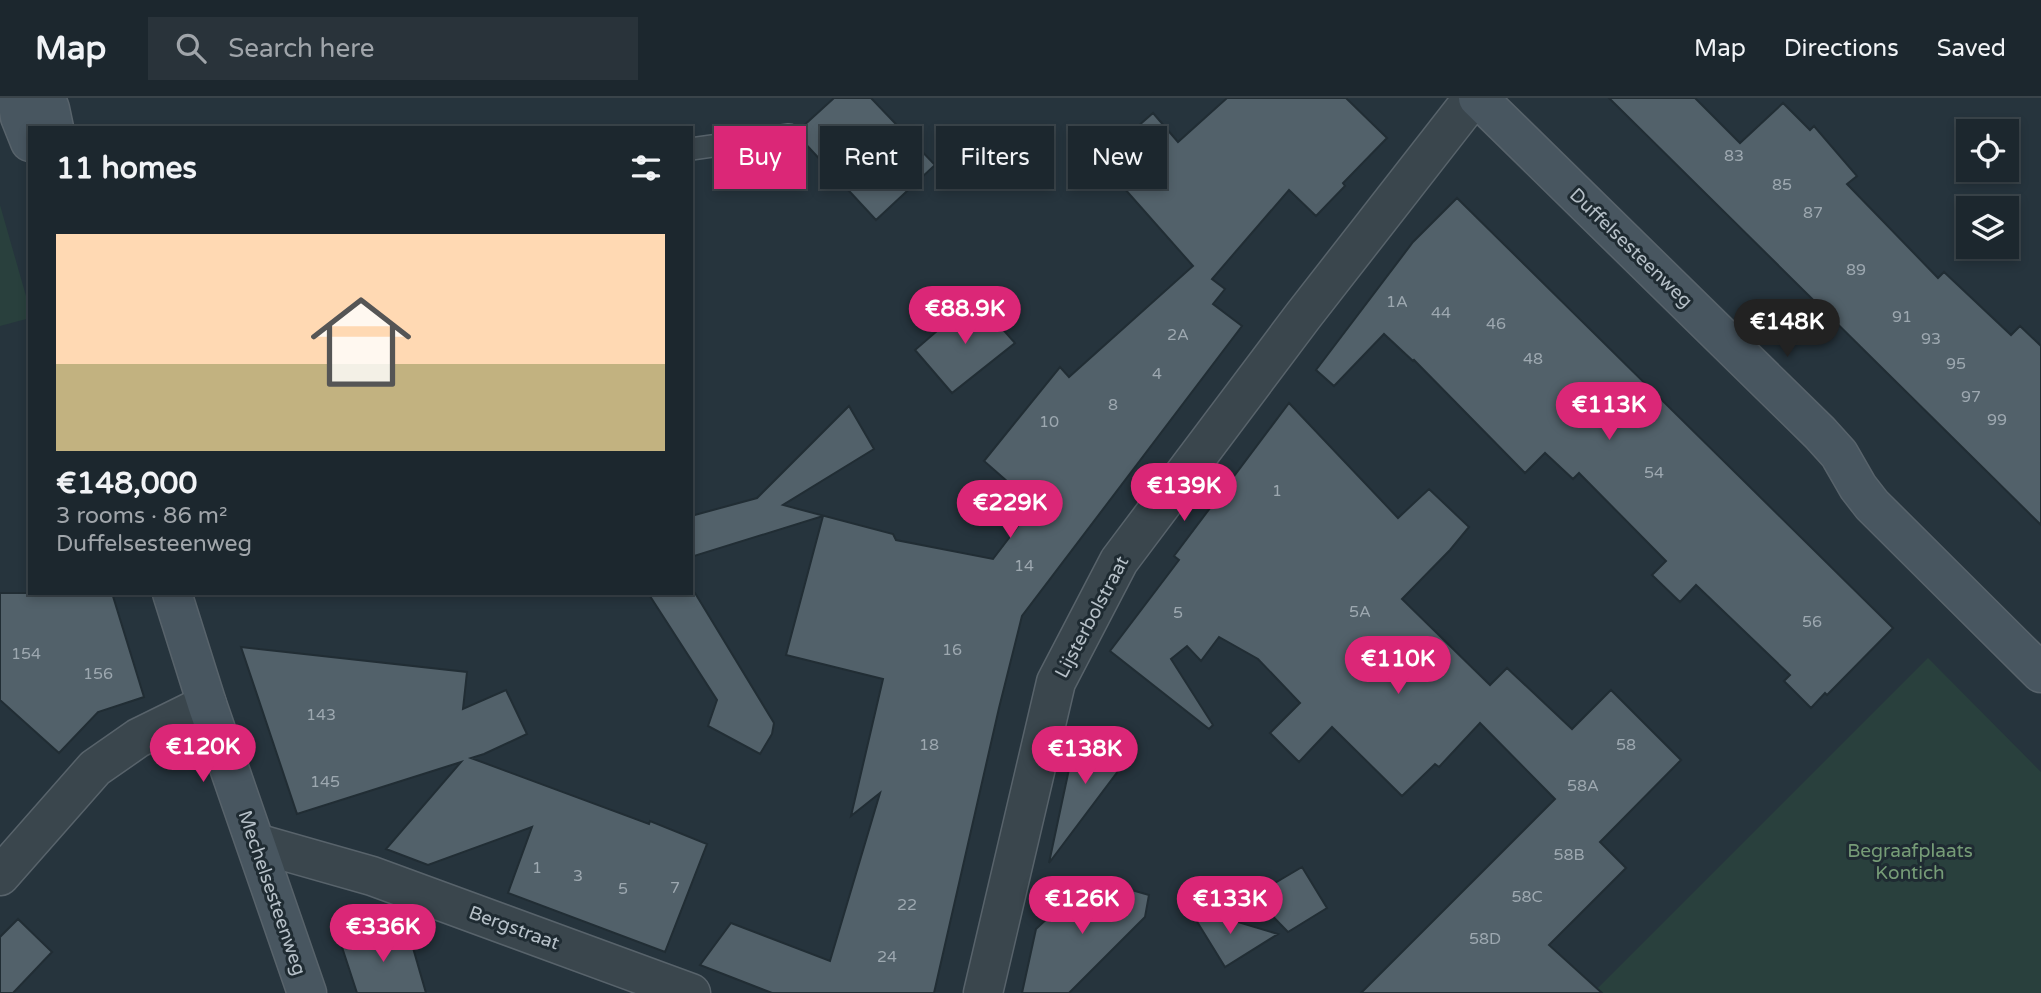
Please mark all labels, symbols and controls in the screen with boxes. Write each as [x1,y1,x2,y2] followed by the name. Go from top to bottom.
[148,17,638,80] search box
[35,29,106,68] text: Map
[172,29,210,67] icon: search
[228,33,374,64] text: Search here
[1694,34,1746,63] text: Map
[1784,34,1899,63] text: Directions
[1937,34,2006,63] text: Saved
[1956,119,2019,259] map controls
[1956,119,2019,182] button: locate
[714,126,806,189] chip: Buy
[820,126,922,189] chip: Rent
[936,126,1054,189] chip: Filters
[1068,126,1167,189] chip: New
[1724,146,1744,166] house number: 83
[627,149,665,187] icon: filters
[56,150,197,187] text: 11 homes
[1772,175,1792,195] house number: 85
[1565,184,1697,312] street label: Duffelsesteenweg
[1956,196,2019,259] button: layers
[1803,203,1823,223] house number: 87
[1846,260,1866,280] house number: 89
[298,279,424,405] icon: home
[908,286,1022,346] pin: €88.9K
[1386,292,1408,312] house number: 1A
[925,295,1005,323] text: €88.9K
[1738,300,1836,359] pin: €148K
[1431,303,1451,323] house number: 44
[1892,307,1912,327] house number: 91
[1750,308,1824,336] text: €148K
[1486,314,1506,334] house number: 46
[1167,325,1189,345] house number: 2A
[1921,329,1941,349] house number: 93
[1523,349,1543,369] house number: 48
[1946,354,1966,374] house number: 95
[1152,364,1162,384] house number: 4
[1560,382,1658,442] pin: €113K
[1961,387,1981,407] house number: 97
[1572,391,1646,419] text: €113K
[1108,395,1118,415] house number: 8
[1987,410,2007,430] house number: 99
[1039,412,1059,432] house number: 10
[1644,463,1664,483] house number: 54
[1135,464,1233,523] pin: €139K
[56,465,197,502] text: €148,000
[1147,472,1221,500] text: €139K
[961,480,1059,540] pin: €229K
[1272,481,1282,501] house number: 1
[973,489,1047,517] text: €229K
[56,502,227,530] text: 3 rooms · 86 m²
[56,530,252,558] text: Duffelsesteenweg
[1051,552,1133,682] street label: Lijsterbolstraat
[1014,556,1034,576] house number: 14
[1349,602,1371,622] house number: 5A
[1173,603,1183,623] house number: 5
[1802,612,1822,632] house number: 56
[1349,636,1447,696] pin: €110K
[942,640,962,660] house number: 16
[11,644,41,664] house number: 154
[1361,645,1435,673] text: €110K
[83,664,113,684] house number: 156
[306,705,336,725] house number: 143
[154,724,252,784] pin: €120K
[1036,726,1134,786] pin: €138K
[166,733,240,761] text: €120K
[919,735,939,755] house number: 18
[1048,735,1122,763] text: €138K
[1616,735,1636,755] house number: 58
[310,772,340,792] house number: 145
[1567,776,1599,796] house number: 58A
[233,808,311,978] street label: Mechelsesteenweg
[1847,840,1973,884] park label: Begraafplaats Kontich
[1553,845,1585,865] house number: 58B
[532,858,542,878] house number: 1
[573,866,583,886] house number: 3
[1033,876,1131,936] pin: €126K
[1181,876,1279,936] pin: €133K
[670,878,680,898] house number: 7
[618,879,628,899] house number: 5
[1045,885,1119,913] text: €126K
[1193,885,1267,913] text: €133K
[1511,887,1543,907] house number: 58C
[897,895,917,915] house number: 22
[466,901,562,955] street label: Bergstraat
[334,904,432,964] pin: €336K
[346,913,420,941] text: €336K
[1469,929,1501,949] house number: 58D
[877,947,897,967] house number: 24

